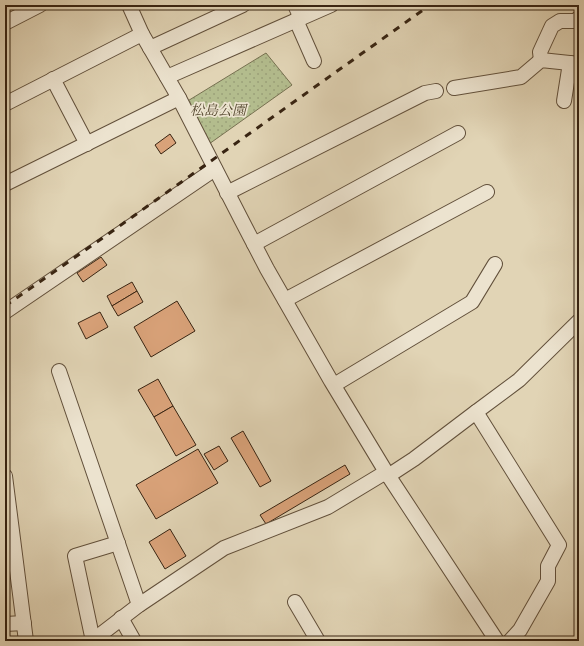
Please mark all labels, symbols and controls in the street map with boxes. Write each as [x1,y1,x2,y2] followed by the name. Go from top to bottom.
[190,103,248,118] park label: 松島公園

